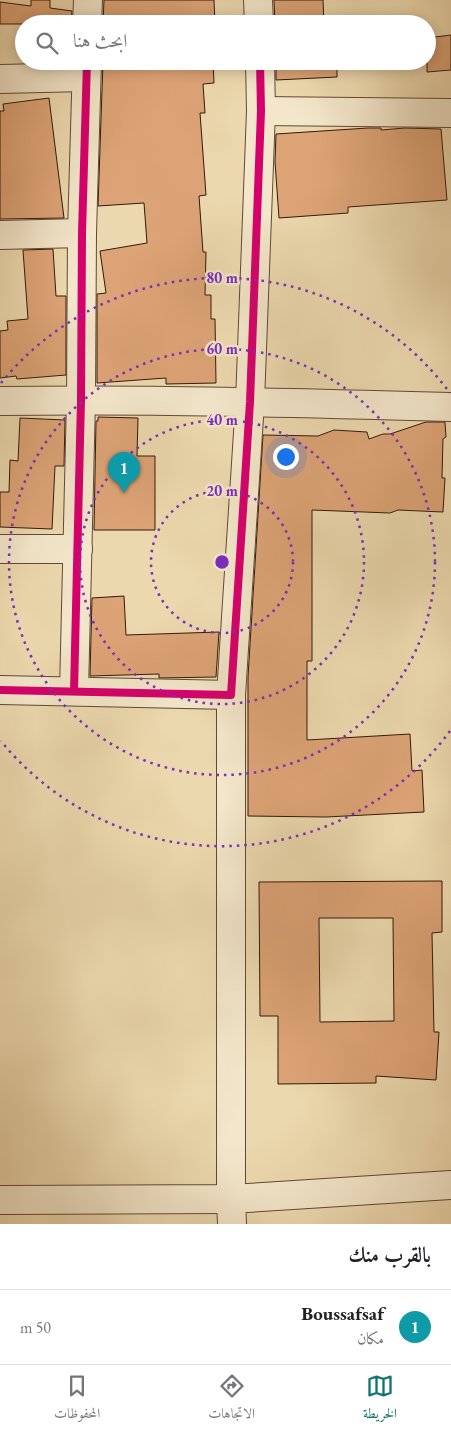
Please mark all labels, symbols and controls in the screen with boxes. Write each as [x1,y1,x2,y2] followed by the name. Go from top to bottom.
[15,15,436,70] search box
[73,28,127,53] text: ابحث هنا
[33,29,61,57] icon: search
[206,268,238,287] text: 80 m
[206,339,238,358] text: 60 m
[206,410,238,429] text: 40 m
[273,444,299,470] your location
[108,452,140,493] pin: 1
[206,481,238,500] text: 20 m
[213,553,231,571] centre of rings
[348,1241,431,1268] text: بالقرب منك
[301,1301,384,1326] text: Boussafsaf
[20,1317,51,1338] text: 50 m
[411,1317,419,1338] text: 1
[357,1328,384,1349] text: مكان
[54,1372,100,1427] tab: المحفوظات
[208,1372,255,1427] tab: الاتجاهات
[363,1372,397,1427] tab: الخريطة

